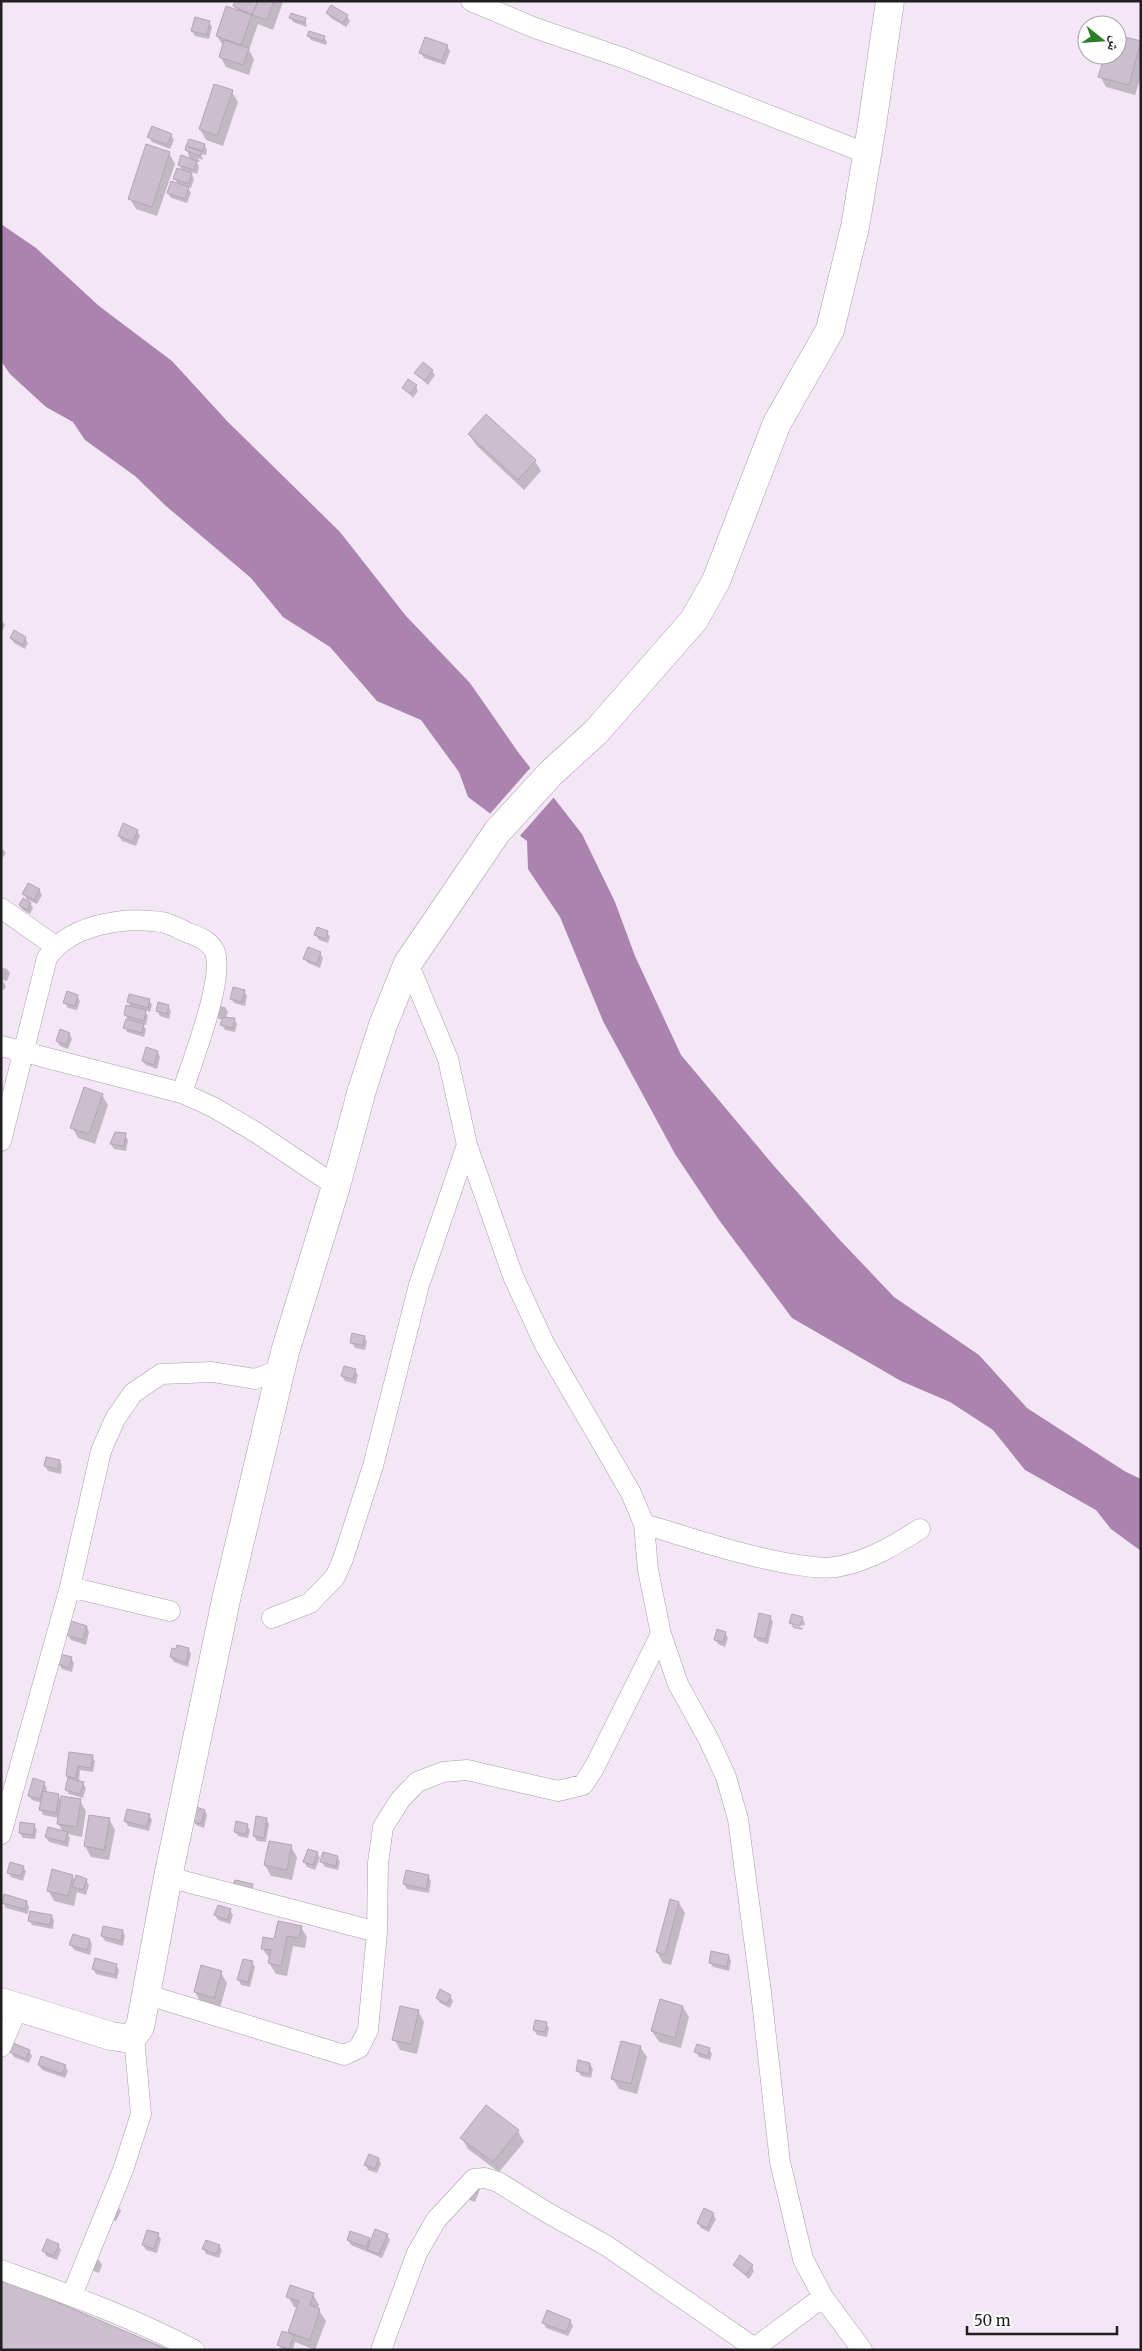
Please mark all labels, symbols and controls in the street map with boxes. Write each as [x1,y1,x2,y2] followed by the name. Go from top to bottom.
[1077,15,1127,65] north arrow
[1104,34,1125,54] text: ش
[967,2304,1117,2336] scale bar
[974,2311,1011,2330] text: 50 m

